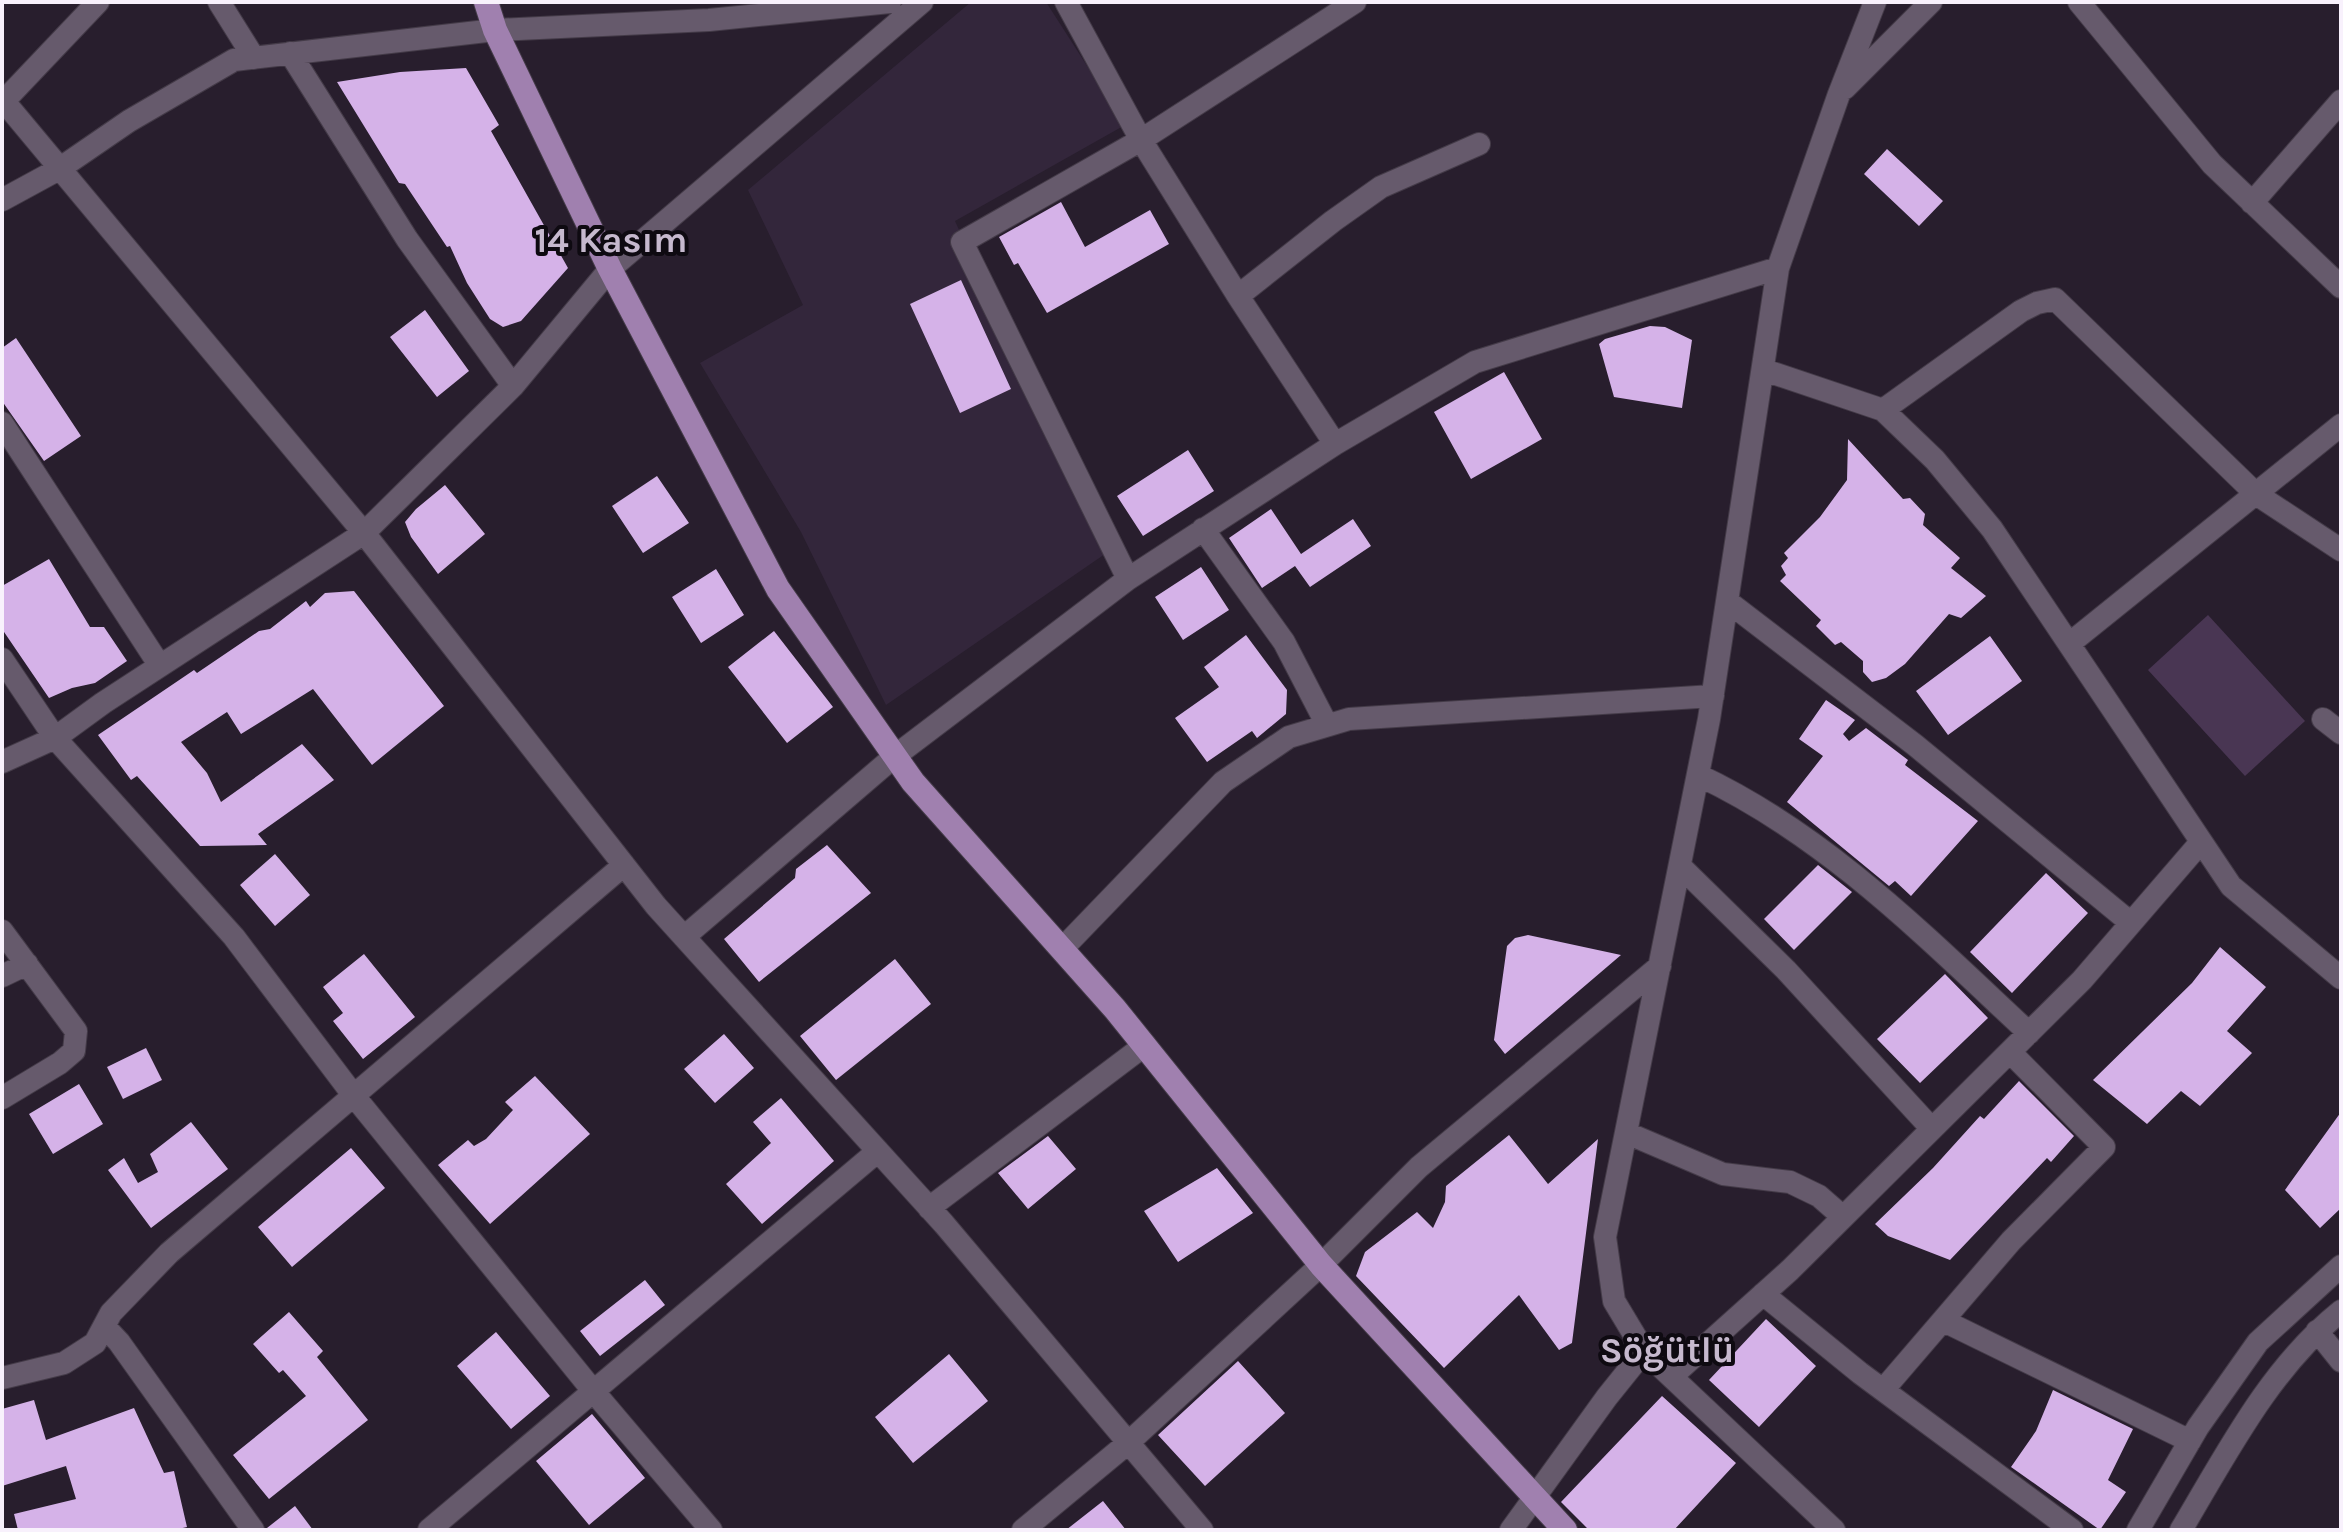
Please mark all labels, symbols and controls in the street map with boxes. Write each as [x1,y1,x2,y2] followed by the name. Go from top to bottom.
[535,219,687,261] district label: 14 Kasım
[1600,1329,1734,1372] district label: Söğütlü

